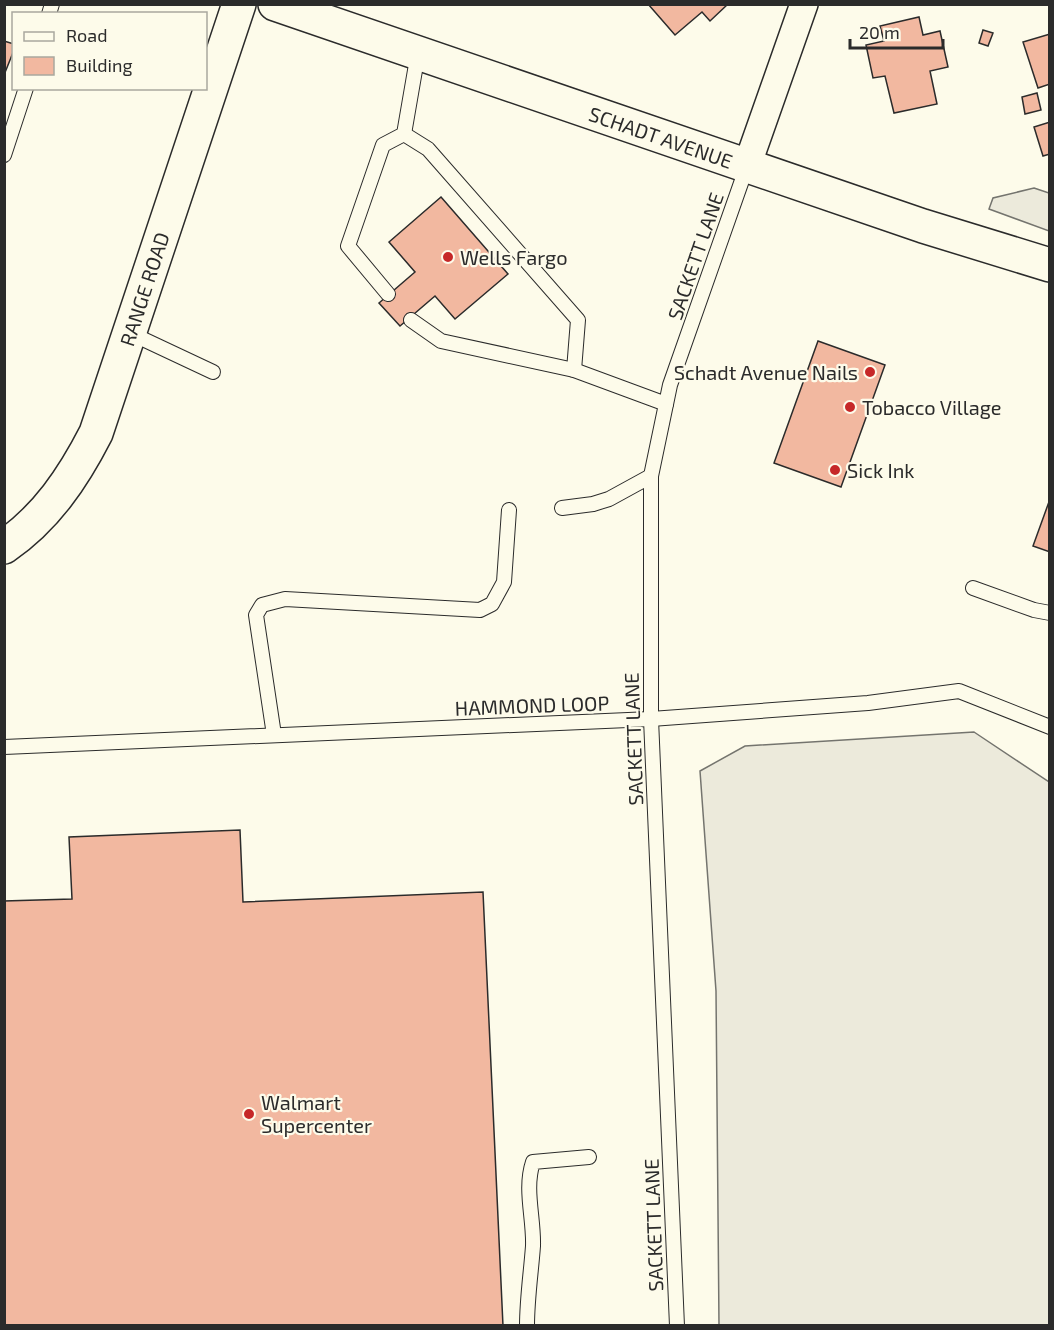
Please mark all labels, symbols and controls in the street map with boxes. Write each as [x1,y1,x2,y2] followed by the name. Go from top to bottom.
[12,12,207,90] legend
[850,12,943,50] scale bar
[859,21,900,43] text: 20 m
[66,24,107,46] text: Road
[66,54,133,76] text: Building
[586,101,736,173] street label: SCHADT AVENUE
[662,189,728,323] street label: SACKETT LANE
[114,229,174,349] street label: RANGE ROAD
[460,245,568,269] place label: Wells Fargo
[441,250,455,264] marker: Wells Fargo
[674,360,858,384] place label: Schadt Avenue Nails
[863,365,877,379] marker: Schadt Avenue Nails
[862,395,1002,419] place label: Tobacco Village
[843,400,857,414] marker: Tobacco Village
[847,458,914,482] place label: Sick Ink
[828,463,842,477] marker: Sick Ink
[619,672,647,806] street label: SACKETT LANE
[454,690,610,720] street label: HAMMOND LOOP
[261,1090,372,1137] place label: Walmart Supercenter
[242,1107,256,1121] marker: Walmart Supercenter
[639,1158,667,1292] street label: SACKETT LANE

